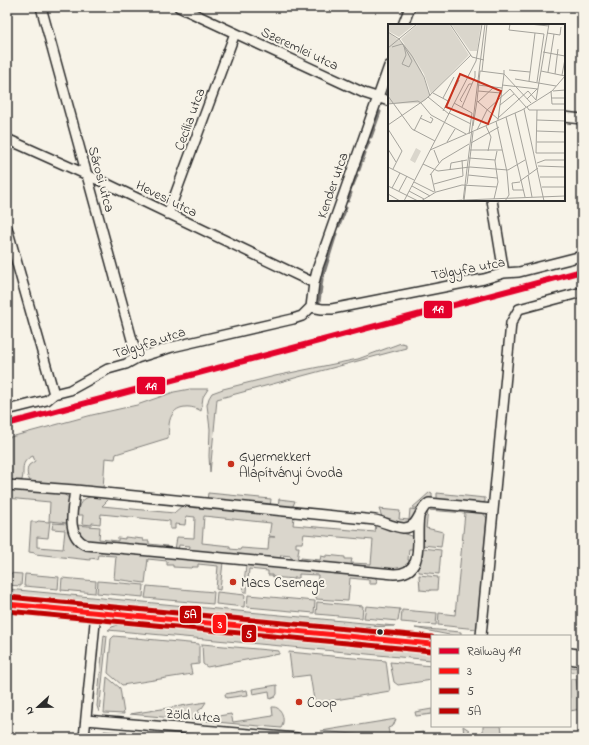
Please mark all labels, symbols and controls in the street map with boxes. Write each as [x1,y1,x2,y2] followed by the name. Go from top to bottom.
[257,22,342,77] street label: Szeremlei utca
[388,24,565,201] inset map
[169,85,211,154] street label: Cecília utca
[82,144,119,215] street label: Sárosi utca
[312,150,354,221] street label: Kender utca
[132,175,201,223] street label: Hevesi utca
[430,252,507,288] street label: Tölgyfa utca
[423,300,453,319] line badge: 149
[432,302,444,318] text: 149
[111,322,189,366] street label: Tölgyfa utca
[136,376,166,395] line badge: 149
[145,379,157,395] text: 149
[239,447,343,485] place label: Gyermekkert Alapítványi Óvoda
[226,459,236,469] marker: Gyermekkert Alapítványi Óvoda
[241,573,325,595] place label: Macs Csemege
[228,577,238,587] marker: Macs Csemege
[179,605,202,624] line badge: 5A
[183,607,197,623] text: 5A
[212,614,227,634] line badge: 3
[217,617,223,633] text: 3
[241,624,257,643] line badge: 5
[246,627,253,643] text: 5
[375,627,385,637] unlabelled marker
[431,635,571,727] legend
[467,643,521,662] text: Railway 149
[467,663,472,681] text: 3
[467,683,474,701] text: 5
[18,687,58,727] north arrow
[307,693,337,714] place label: Coop
[294,697,304,707] marker: Coop
[467,703,481,721] text: 5A
[21,704,38,717] text: N
[165,704,221,729] street label: Zöld utca

